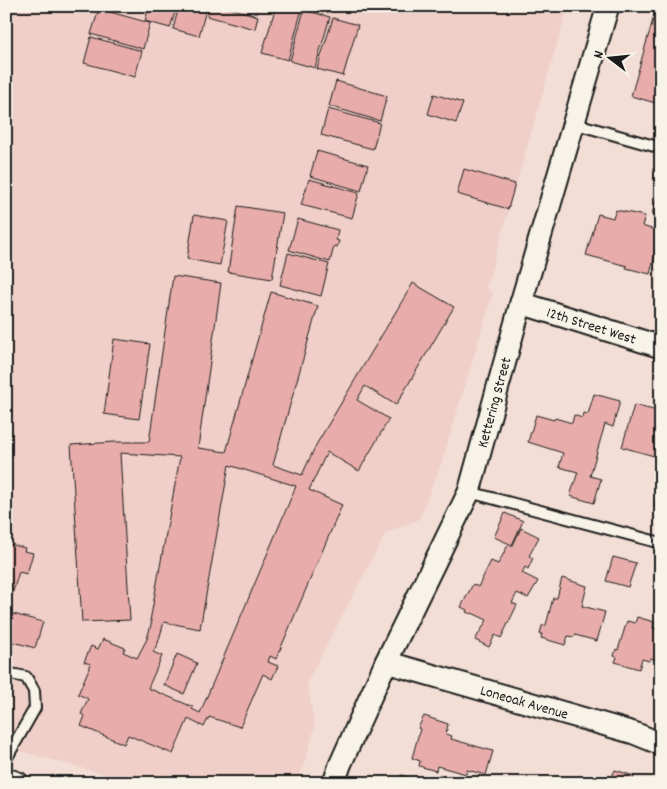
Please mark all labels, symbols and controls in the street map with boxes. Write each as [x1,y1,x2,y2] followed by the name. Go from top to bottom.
[584,32,634,82] north arrow
[589,49,610,61] text: N
[543,303,639,352] street label: 12th Street West
[473,355,519,451] street label: Kettering Street
[477,680,571,727] street label: Loneoak Avenue

